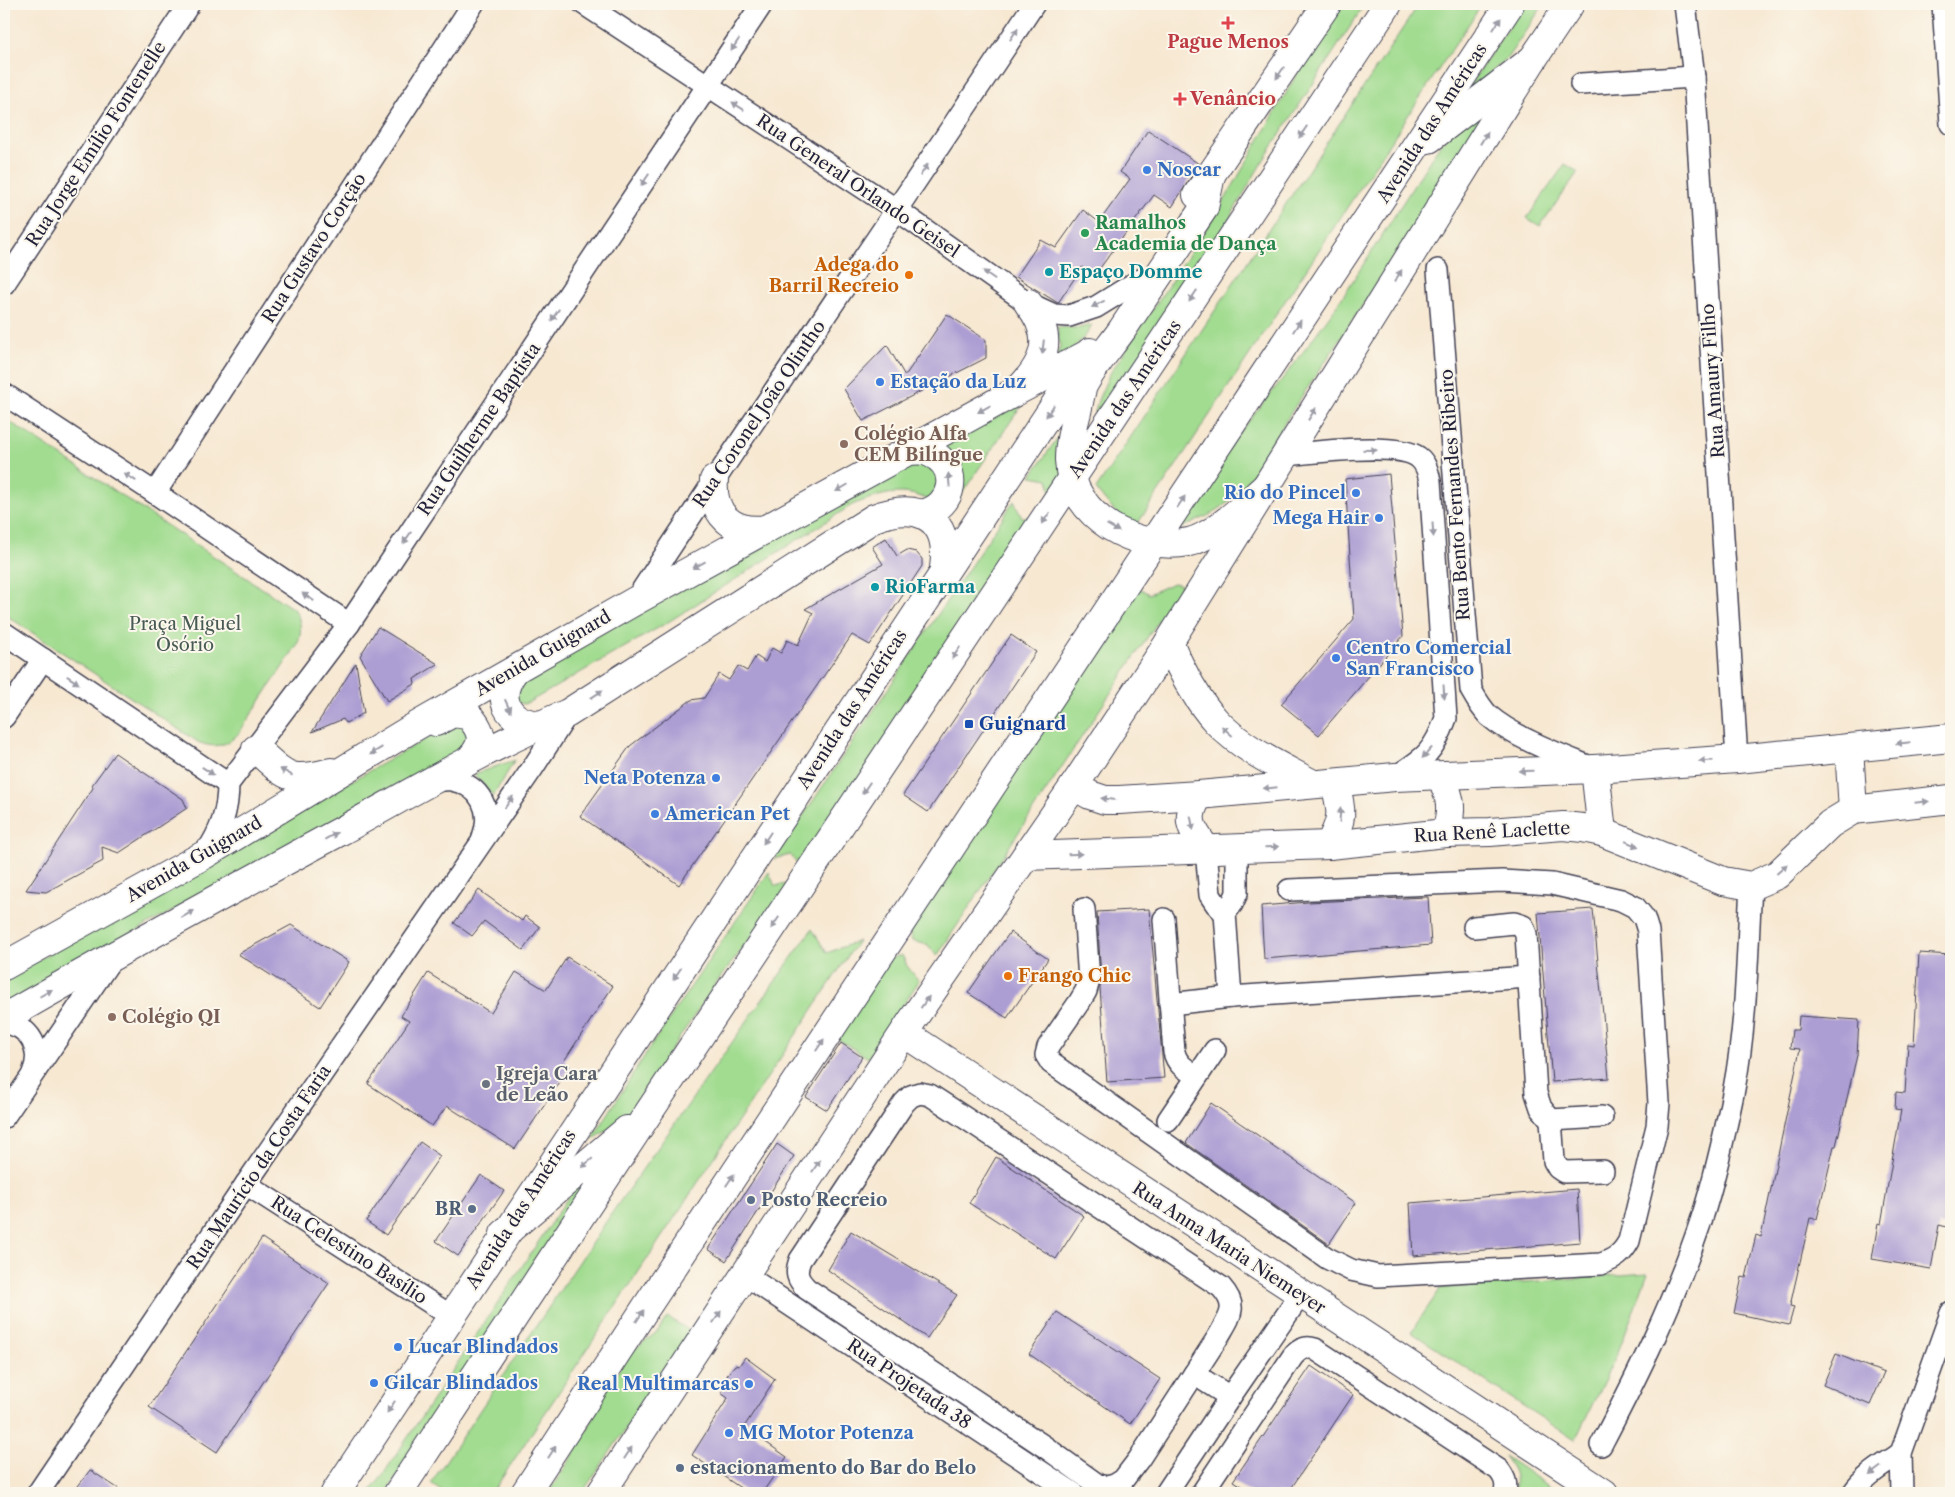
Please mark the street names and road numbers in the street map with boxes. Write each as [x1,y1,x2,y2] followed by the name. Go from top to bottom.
[21,37,171,251] street label: Rua Jorge Emílio Fontenelle
[1372,39,1492,208] street label: Avenida das Américas
[752,110,964,262] street label: Rua General Orlando Geisel
[257,169,371,327] street label: Rua Gustavo Corção
[1697,303,1729,459] street label: Rua Amaury Filho
[688,316,830,512] street label: Rua Coronel João Olintho
[1063,316,1186,483] street label: Avenida das Américas
[413,338,545,520] street label: Rua Guilherme Baptista
[1435,368,1475,622] street label: Rua Bento Fernandes Ribeiro
[470,605,615,701] street label: Avenida Guignard
[792,625,912,794] street label: Avenida das Américas
[121,811,266,907] street label: Avenida Guignard
[1413,817,1571,847] street label: Rua Renê Laclette
[182,1060,336,1273] street label: Rua Maurício da Costa Faria
[461,1125,581,1294] street label: Avenida das Américas
[1128,1177,1330,1319] street label: Rua Anna Maria Niemeyer
[267,1191,431,1309] street label: Rua Celestino Basílio
[843,1334,975,1434] street label: Rua Projetada 38

